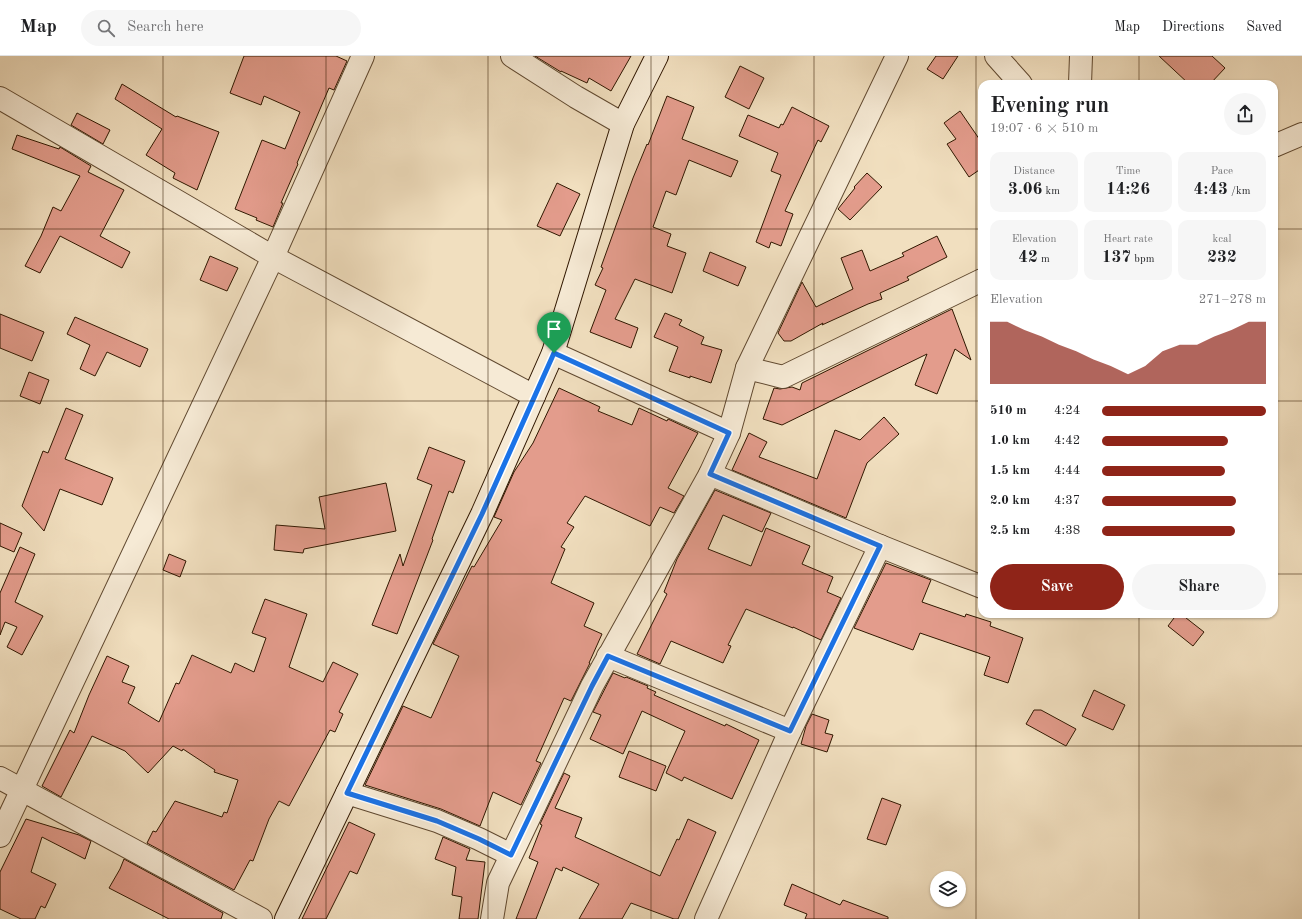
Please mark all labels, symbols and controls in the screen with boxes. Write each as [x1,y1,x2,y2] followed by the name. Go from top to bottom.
[81,10,361,46] search box
[95,17,117,39] icon: search
[20,18,57,37] text: Map
[127,20,204,35] text: Search here
[1114,20,1140,34] text: Map
[1162,20,1224,34] text: Directions
[1246,20,1282,34] text: Saved
[1224,93,1266,135] button: share
[990,95,1109,117] text: Evening run
[990,122,1098,135] text: 19:07 · 6 × 510 m
[1013,166,1055,177] text: Distance
[1116,166,1140,177] text: Time
[1211,166,1233,177] text: Pace
[1008,181,1042,198] text: 3.06
[1106,181,1150,198] text: 14:26
[1194,181,1228,198] text: 4:43
[1042,186,1060,197] text: km
[1228,186,1250,197] text: /km
[1012,234,1056,245] text: Elevation
[1103,234,1153,245] text: Heart rate
[1213,234,1231,245] text: kcal
[1018,249,1038,266] text: 42
[1102,249,1131,266] text: 137
[1207,249,1237,266] text: 232
[1038,254,1050,265] text: m
[1131,254,1154,265] text: bpm
[990,293,1043,306] text: Elevation
[1199,293,1266,306] text: 271–278 m
[537,312,571,353] pin
[543,318,565,340] icon: arrive
[990,404,1027,417] text: 510 m
[1054,404,1080,417] text: 4:24
[990,434,1030,447] text: 1.0 km
[1054,434,1080,447] text: 4:42
[990,464,1030,477] text: 1.5 km
[1054,464,1080,477] text: 4:44
[990,494,1030,507] text: 2.0 km
[1054,494,1080,507] text: 4:37
[990,524,1030,537] text: 2.5 km
[1054,524,1080,537] text: 4:38
[990,564,1124,610] button: Save
[1132,564,1266,610] button: Share
[930,871,966,907] map controls
[930,871,966,907] button: layers

